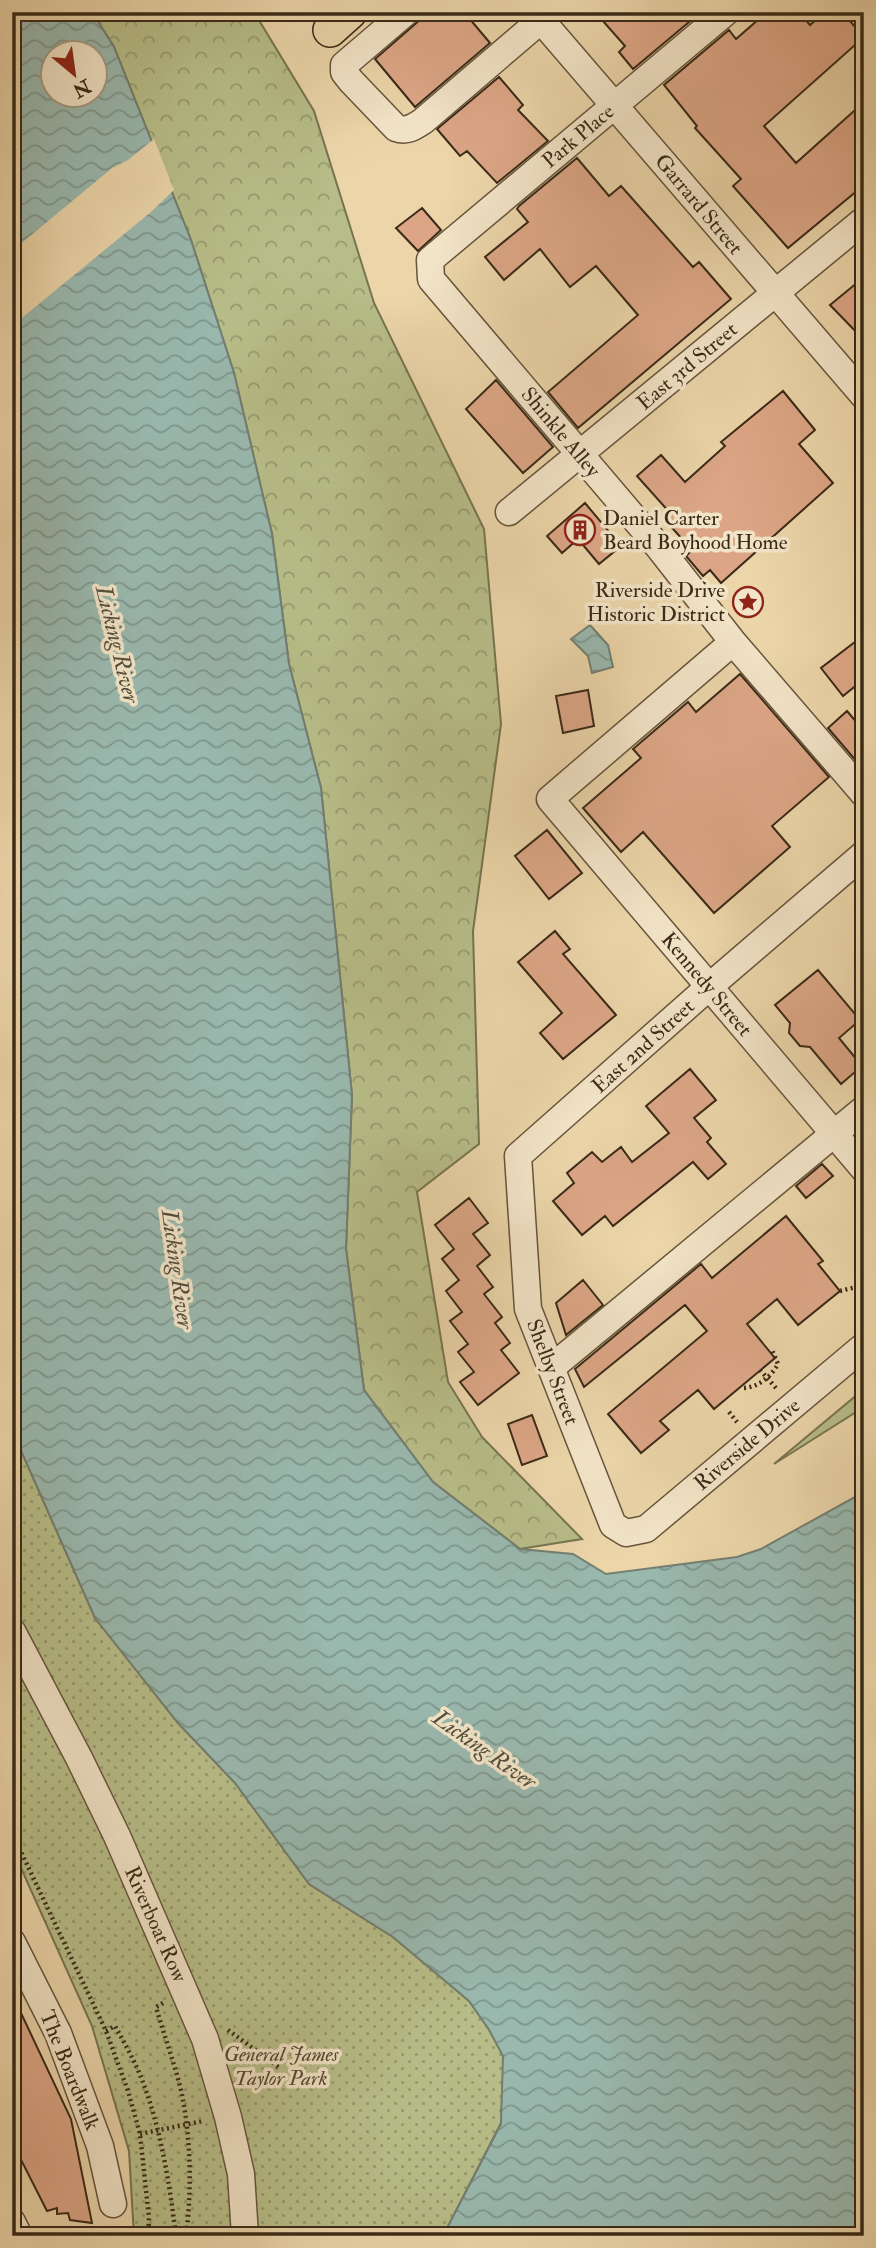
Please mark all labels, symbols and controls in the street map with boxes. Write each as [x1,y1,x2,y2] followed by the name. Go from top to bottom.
[38,38,108,108] north arrow
[68,73,96,103] text: N
[537,98,620,174] street label: Park Place
[649,148,749,260] street label: Garrard Street
[631,316,743,416] street label: East 3rd Street
[515,382,607,484] street label: Shinkle Alley
[603,505,788,556] place label: Daniel Carter Beard Boyhood Home
[563,513,597,547] building icon: Daniel Carter Beard Boyhood Home
[587,577,725,628] place label: Riverside Drive Historic District
[89,581,146,707] water label: Licking River
[731,585,765,619] place icon: Riverside Drive Historic District
[655,927,758,1042] street label: Kennedy Street
[586,993,700,1100] street label: East 2nd Street
[155,1207,200,1332] water label: Licking River
[520,1315,585,1429] street label: Shelby Street
[689,1392,806,1497] street label: Riverside Drive
[426,1702,543,1797] water label: Licking River
[118,1862,194,1987] street label: Riverboat Row
[33,2006,106,2134] street label: The Boardwalk
[224,2041,340,2092] park label: General James Taylor Park

